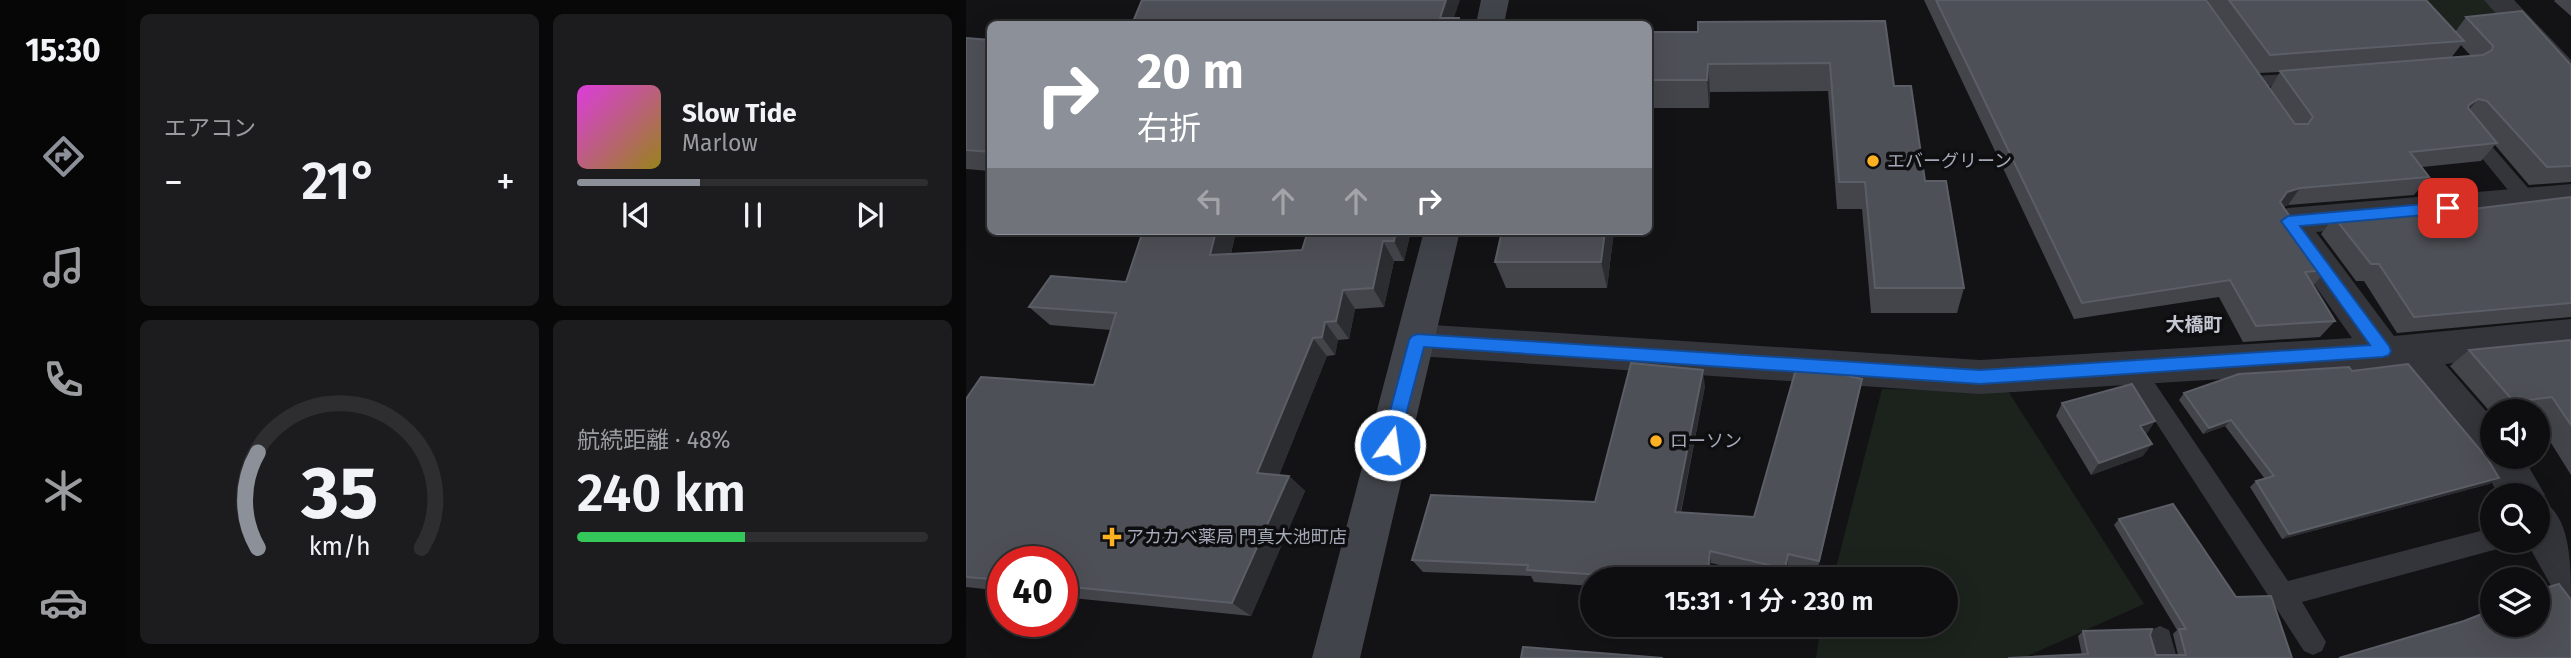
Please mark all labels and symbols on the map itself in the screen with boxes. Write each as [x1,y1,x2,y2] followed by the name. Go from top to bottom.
[1887,150,2012,172] place label: エバーグリーン
[1865,153,1881,169] marker: エバーグリーン
[2418,178,2478,238] pin
[2165,313,2223,336] district label: 大橋町
[1353,408,1427,482] position arrow
[1670,430,1742,452] place label: ローソン
[1648,433,1664,449] marker: ローソン
[1126,526,1347,548] place label: アカカベ薬局 門真大池町店
[1104,529,1120,545] marker: アカカベ薬局 門真大池町店
[987,546,1078,637] speed limit sign: 40

